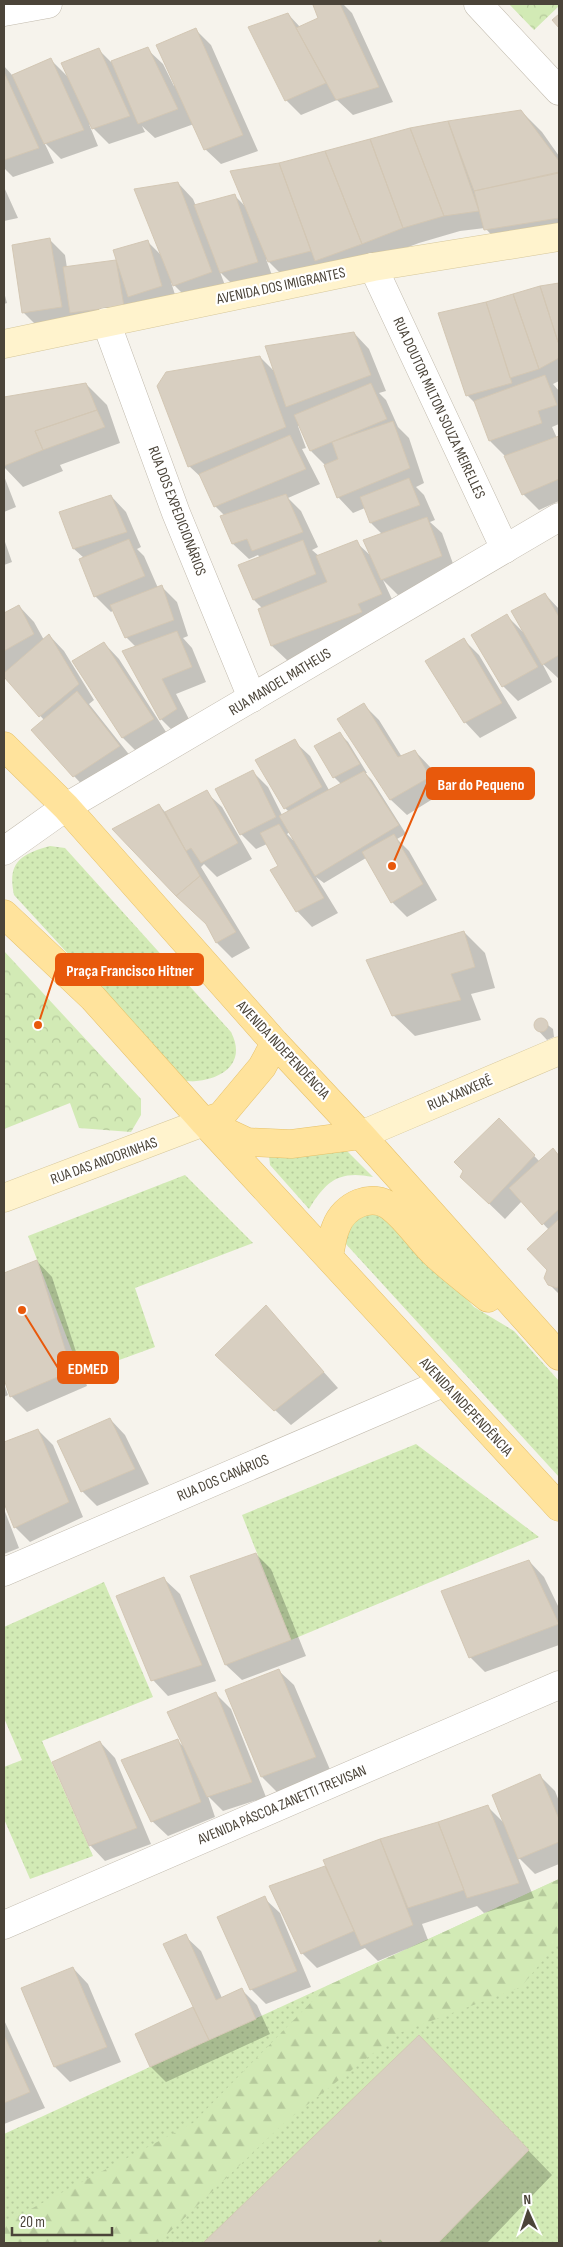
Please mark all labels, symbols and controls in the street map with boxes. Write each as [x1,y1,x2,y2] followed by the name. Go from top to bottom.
[214,263,347,309] street label: AVENIDA DOS IMIGRANTES
[388,314,490,502] street label: RUA DOUTOR MILTON SOUZA MEIRELLES
[144,443,210,579] street label: RUA DOS EXPEDICIONÁRIOS
[225,644,335,720] street label: RUA MANOEL MATHEUS
[427,768,534,799] callout: Bar do Pequeno
[437,776,525,795] text: Bar do Pequeno
[56,954,203,985] callout: Praça Francisco Hitner
[66,962,194,981] text: Praça Francisco Hitner
[232,996,334,1104] street label: AVENIDA INDEPENDÊNCIA
[424,1071,496,1115] street label: RUA XANXERÊ
[48,1133,160,1189] street label: RUA DAS ANDORINHAS
[58,1352,118,1383] callout: EDMED
[415,1353,517,1461] street label: AVENIDA INDEPENDÊNCIA
[68,1360,108,1379] text: EDMED
[174,1450,272,1506] street label: RUA DOS CANÁRIOS
[194,1761,369,1850] street label: AVENIDA PÁSCOA ZANETTI TREVISAN
[503,2187,553,2237] north arrow
[523,2191,532,2208] text: N
[12,2204,112,2236] scale bar
[20,2213,45,2232] text: 20 m

